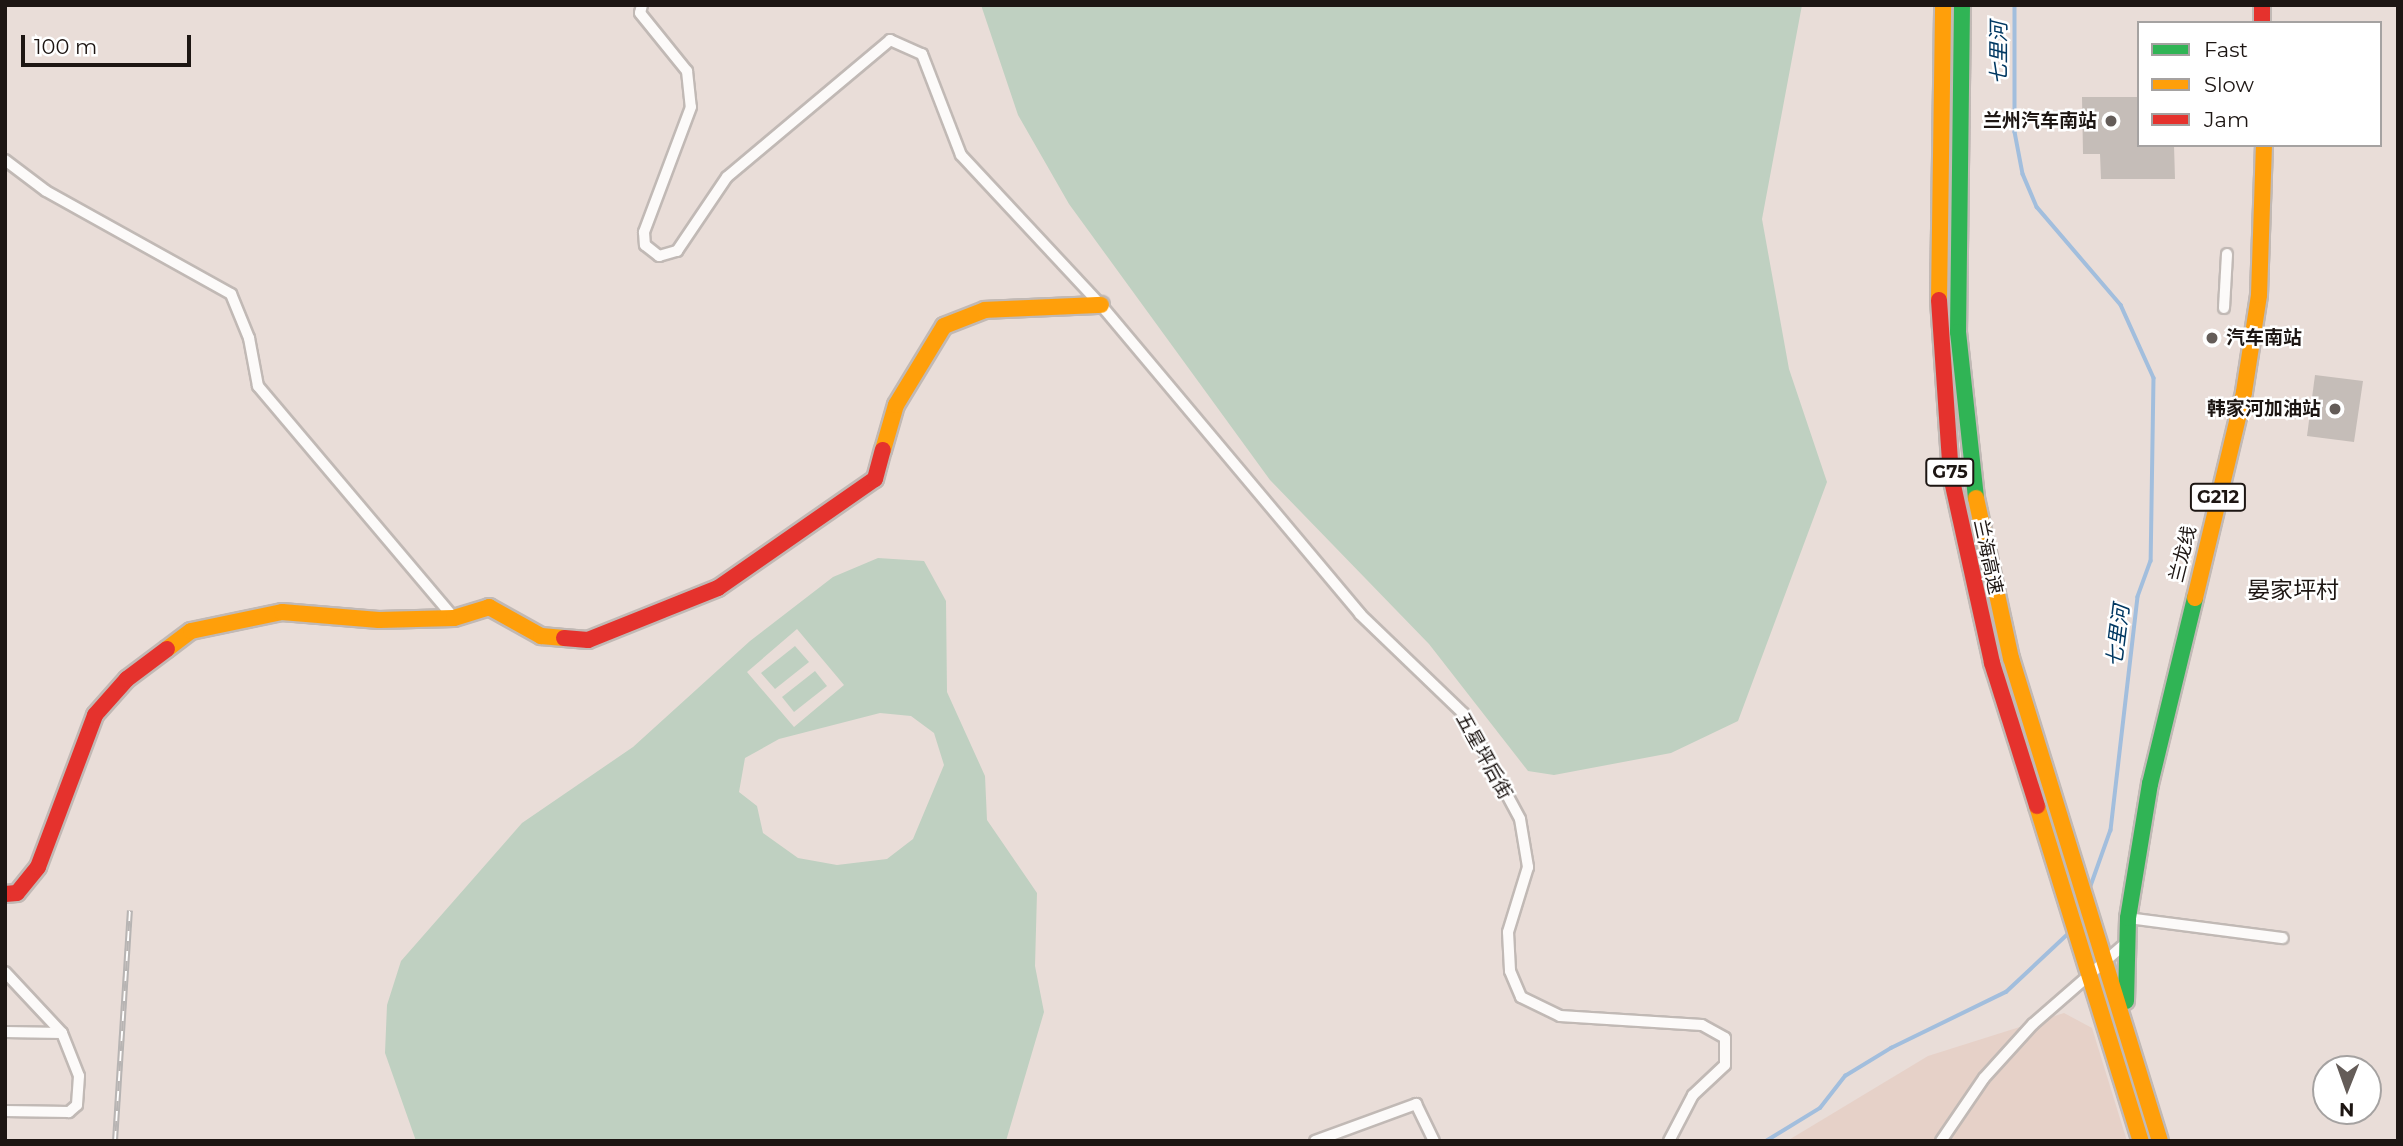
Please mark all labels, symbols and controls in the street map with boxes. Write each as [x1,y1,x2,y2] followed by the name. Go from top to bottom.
[24,21,194,65] scale bar
[2137,21,2382,147] legend
[1986,22,2012,84] water label: 七里河
[34,34,97,59] text: 100 m
[2204,37,2248,62] text: Fast
[2204,72,2254,97] text: Slow
[2204,107,2249,132] text: Jam
[1983,110,2097,132] place label: 兰州汽车南站
[2103,113,2119,129] marker: 兰州汽车南站
[2226,327,2302,349] place label: 汽车南站
[2204,330,2220,346] marker: 汽车南站
[2207,398,2321,420] place label: 韩家河加油站
[2327,401,2343,417] marker: 韩家河加油站
[1924,458,1976,486] road number: G75
[2188,482,2248,512] road number: G212
[1969,517,2007,597] street label: 兰海高速
[2165,524,2201,584] street label: 兰龙线
[2247,576,2339,604] district label: 晏家坪村
[2102,603,2134,669] water label: 七里河
[1451,709,1517,803] street label: 五星坪后街
[2312,1055,2382,1125] north arrow
[2339,1098,2355,1121] text: N

